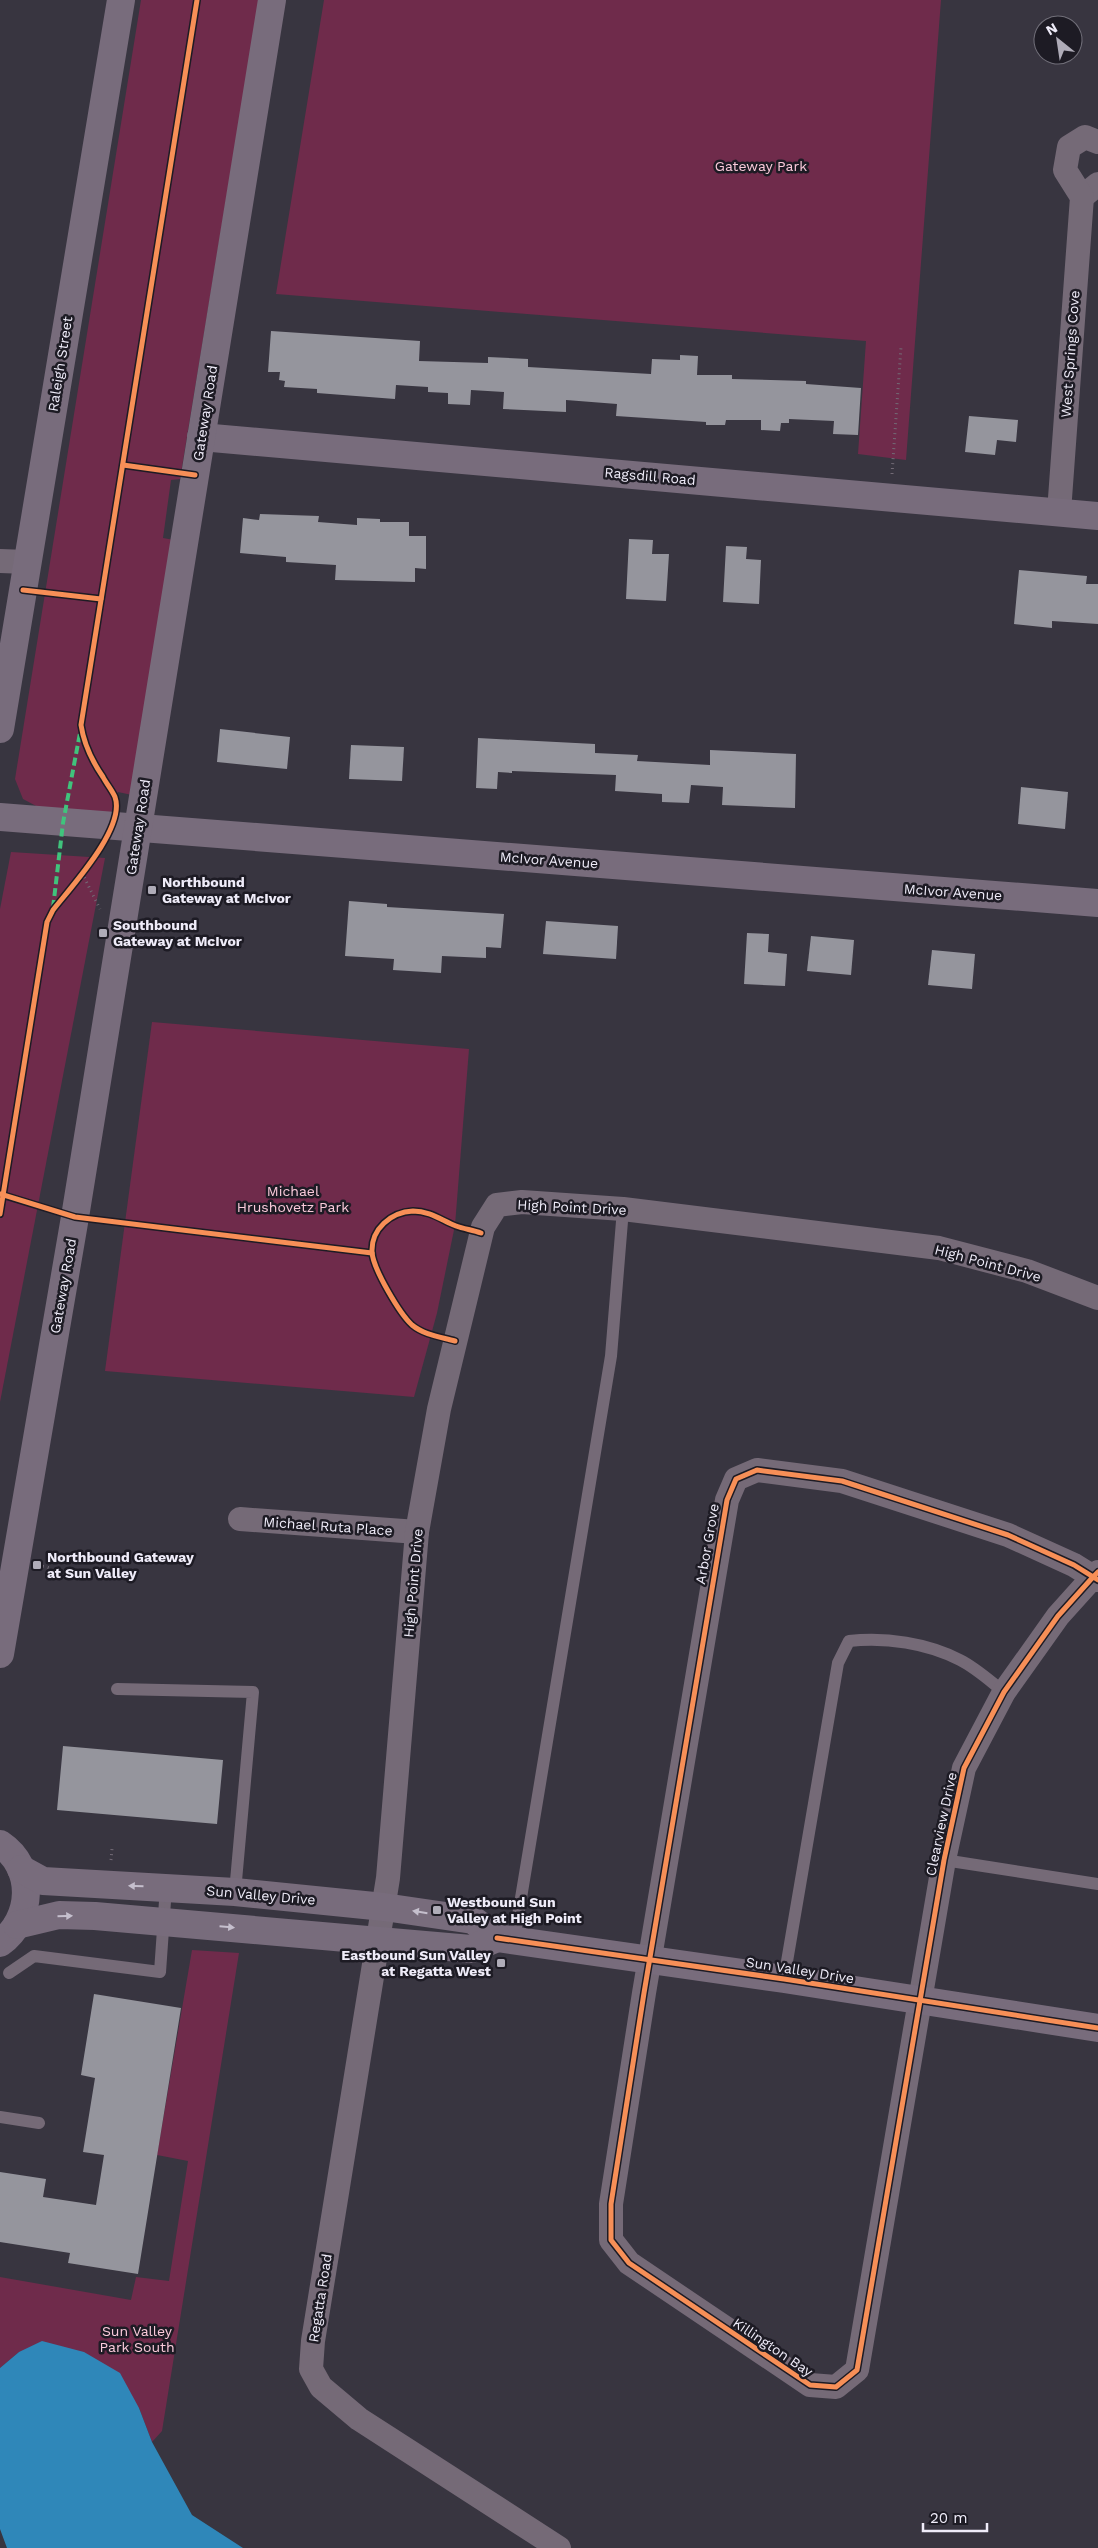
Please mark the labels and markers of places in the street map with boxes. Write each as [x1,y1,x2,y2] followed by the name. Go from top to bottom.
[162,874,291,906] place label: Northbound Gateway at McIvor
[146,884,158,896] marker: Northbound Gateway at McIvor
[113,917,242,949] place label: Southbound Gateway at McIvor
[97,927,109,939] marker: Southbound Gateway at McIvor
[47,1549,194,1581] place label: Northbound Gateway at Sun Valley
[31,1559,43,1571] marker: Northbound Gateway at Sun Valley
[447,1894,582,1926] place label: Westbound Sun Valley at High Point
[431,1904,443,1916] marker: Westbound Sun Valley at High Point
[341,1947,491,1979] place label: Eastbound Sun Valley at Regatta West
[495,1957,507,1969] marker: Eastbound Sun Valley at Regatta West

